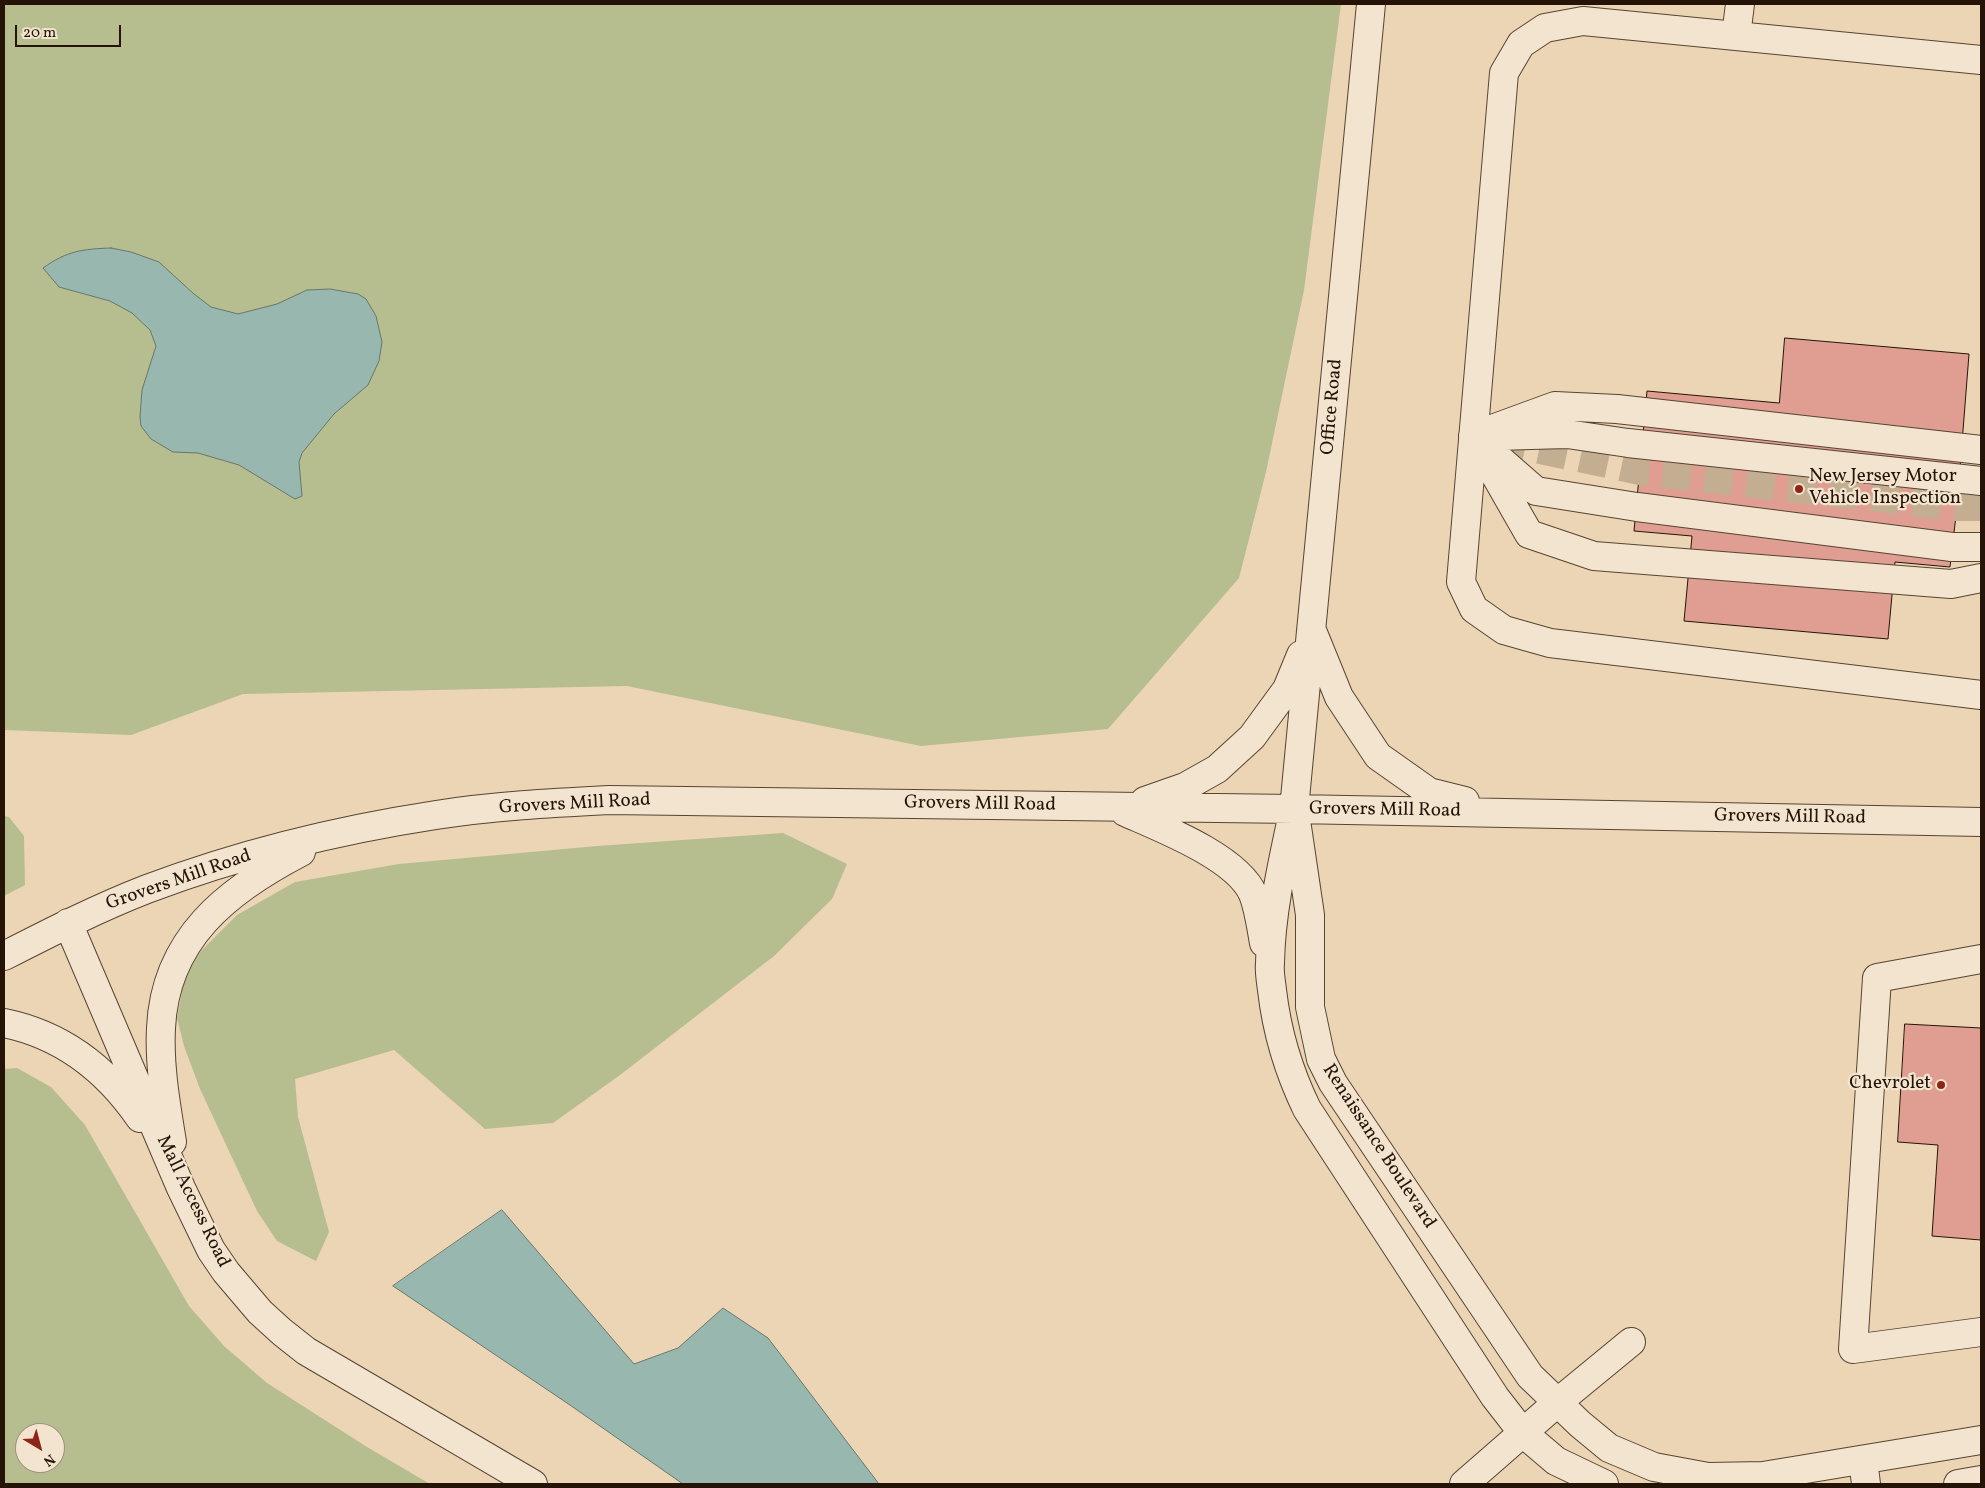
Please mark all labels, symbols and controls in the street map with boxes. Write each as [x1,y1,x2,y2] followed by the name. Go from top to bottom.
[18,15,124,47] scale bar
[23,23,56,44] text: 20 m
[1317,358,1349,456] street label: Office Road
[1809,467,1961,511] place label: New Jersey Motor Vehicle Inspection
[1793,483,1805,495] marker: New Jersey Motor Vehicle Inspection
[499,790,651,820] street label: Grovers Mill Road
[904,792,1056,818] street label: Grovers Mill Road
[1309,798,1461,824] street label: Grovers Mill Road
[1714,805,1866,831] street label: Grovers Mill Road
[103,845,255,917] street label: Grovers Mill Road
[1316,1060,1440,1234] street label: Renaissance Boulevard
[1849,1074,1931,1096] place label: Chevrolet
[1935,1079,1947,1091] marker: Chevrolet
[150,1132,234,1272] street label: Mall Access Road
[15,1423,65,1473] north arrow
[39,1449,59,1470] text: N

